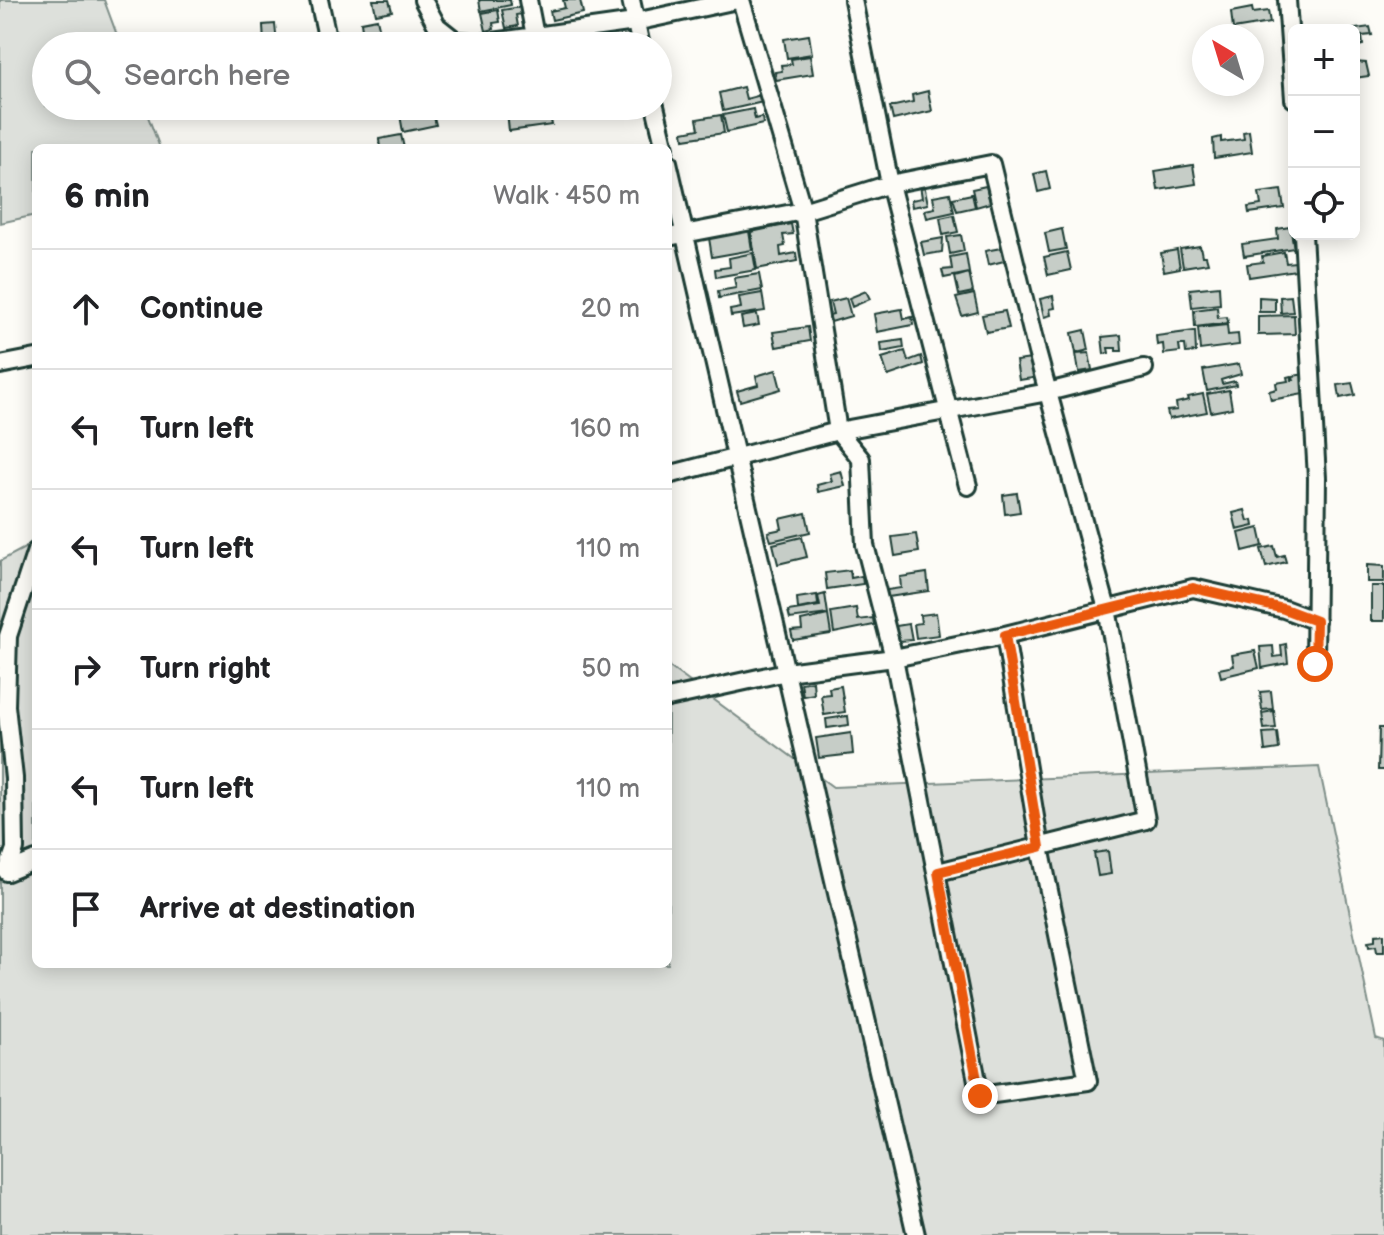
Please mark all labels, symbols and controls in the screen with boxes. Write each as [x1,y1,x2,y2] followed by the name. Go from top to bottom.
[1192,24,1264,96] north arrow
[1288,24,1360,240] map controls
[1288,24,1360,96] button: +
[32,32,672,120] search box
[60,54,104,98] icon: search
[124,58,290,94] text: Search here
[1288,96,1360,168] button: −
[1288,168,1360,240] button: locate
[64,176,150,217] text: 6 min
[493,181,640,212] text: Walk · 450 m
[64,287,108,331] icon: ahead
[140,291,263,327] text: Continue
[581,294,640,325] text: 20 m
[64,407,108,451] icon: left
[140,411,254,447] text: Turn left
[570,414,640,445] text: 160 m
[64,527,108,571] icon: left
[140,531,254,567] text: Turn left
[576,534,640,565] text: 110 m
[1297,646,1333,682] route start
[64,647,108,691] icon: right
[140,651,271,687] text: Turn right
[581,654,640,685] text: 50 m
[64,767,108,811] icon: left
[140,771,254,807] text: Turn left
[576,774,640,805] text: 110 m
[64,887,108,931] icon: arrive
[140,891,416,927] text: Arrive at destination
[962,1078,998,1114] route end

